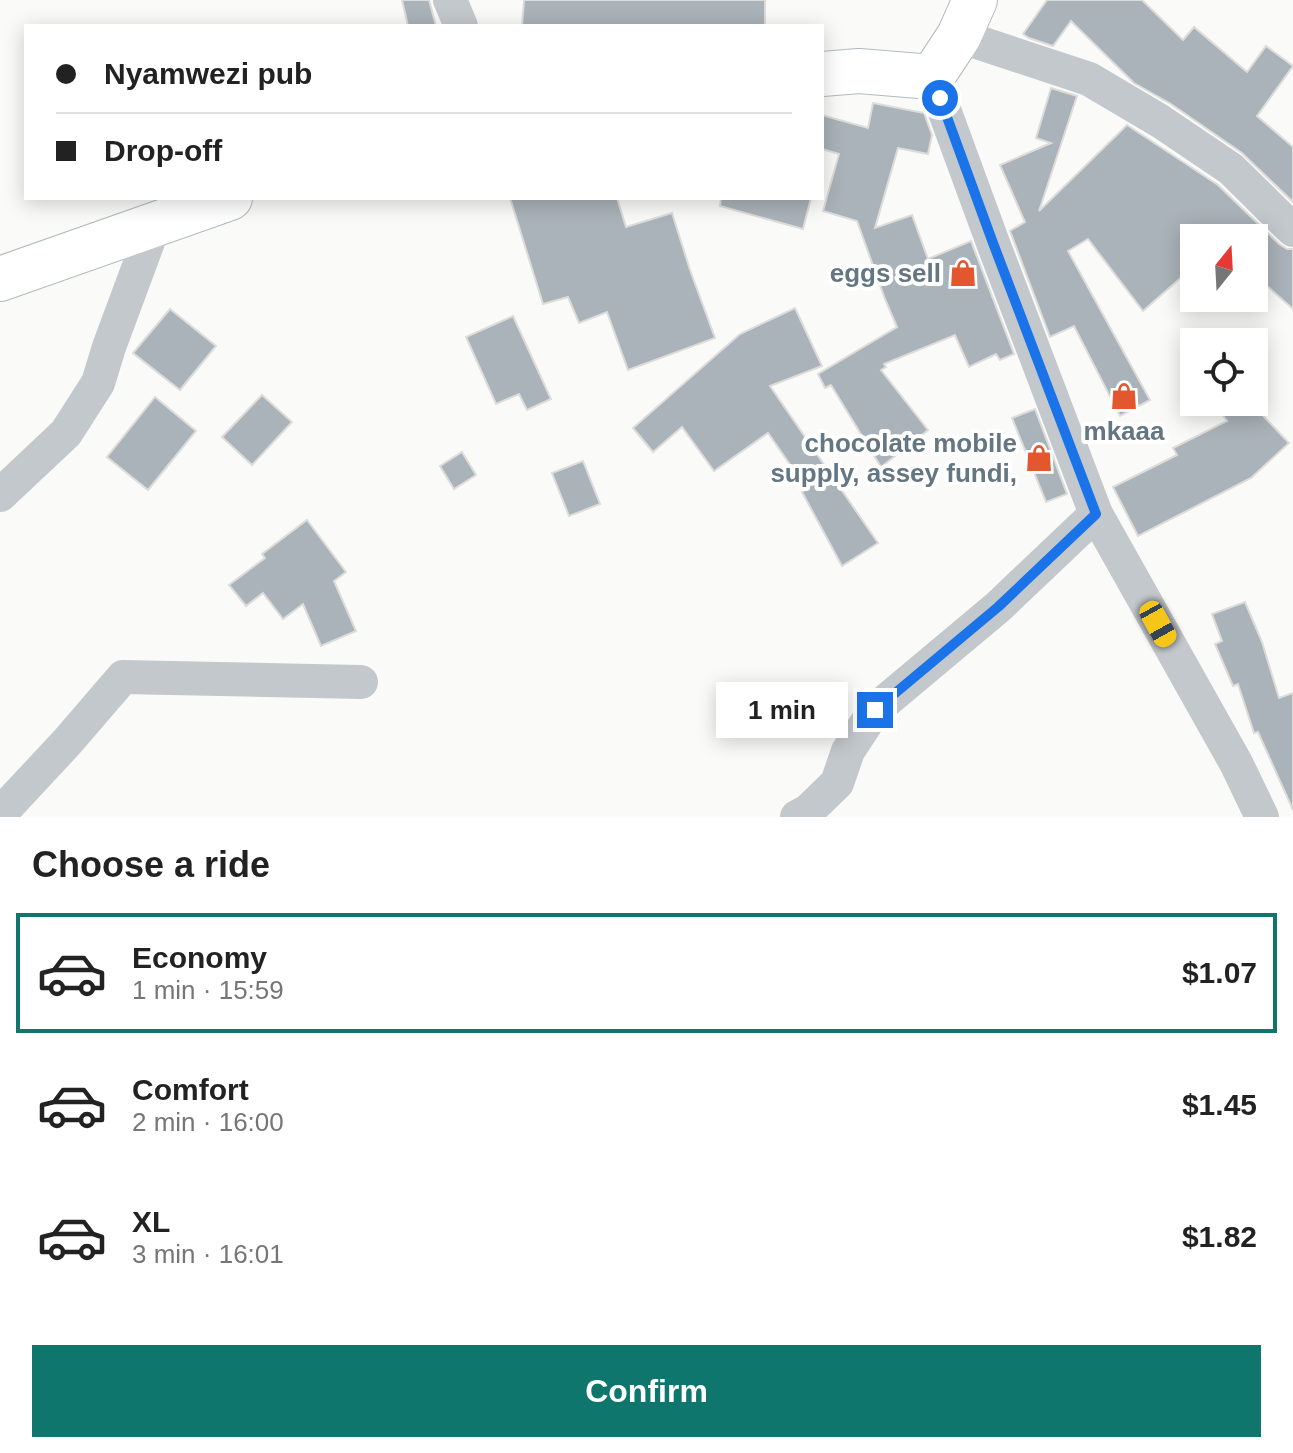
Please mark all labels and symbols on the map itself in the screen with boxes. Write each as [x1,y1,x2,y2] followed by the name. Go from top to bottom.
[922,80,958,116] route start
[1180,224,1268,312] north arrow
[830,258,941,288] place label: eggs sell
[948,258,978,288] shop icon: eggs sell
[1109,381,1139,411] shop icon: mkaaa
[1084,416,1165,446] place label: mkaaa
[770,428,1017,488] place label: chocolate mobile supply, assey fundi,
[1024,443,1054,473] shop icon: chocolate mobile supply, assey fundi,
[1136,597,1180,651] car
[715,682,847,738] callout: 1 min
[857,692,893,728] route end

